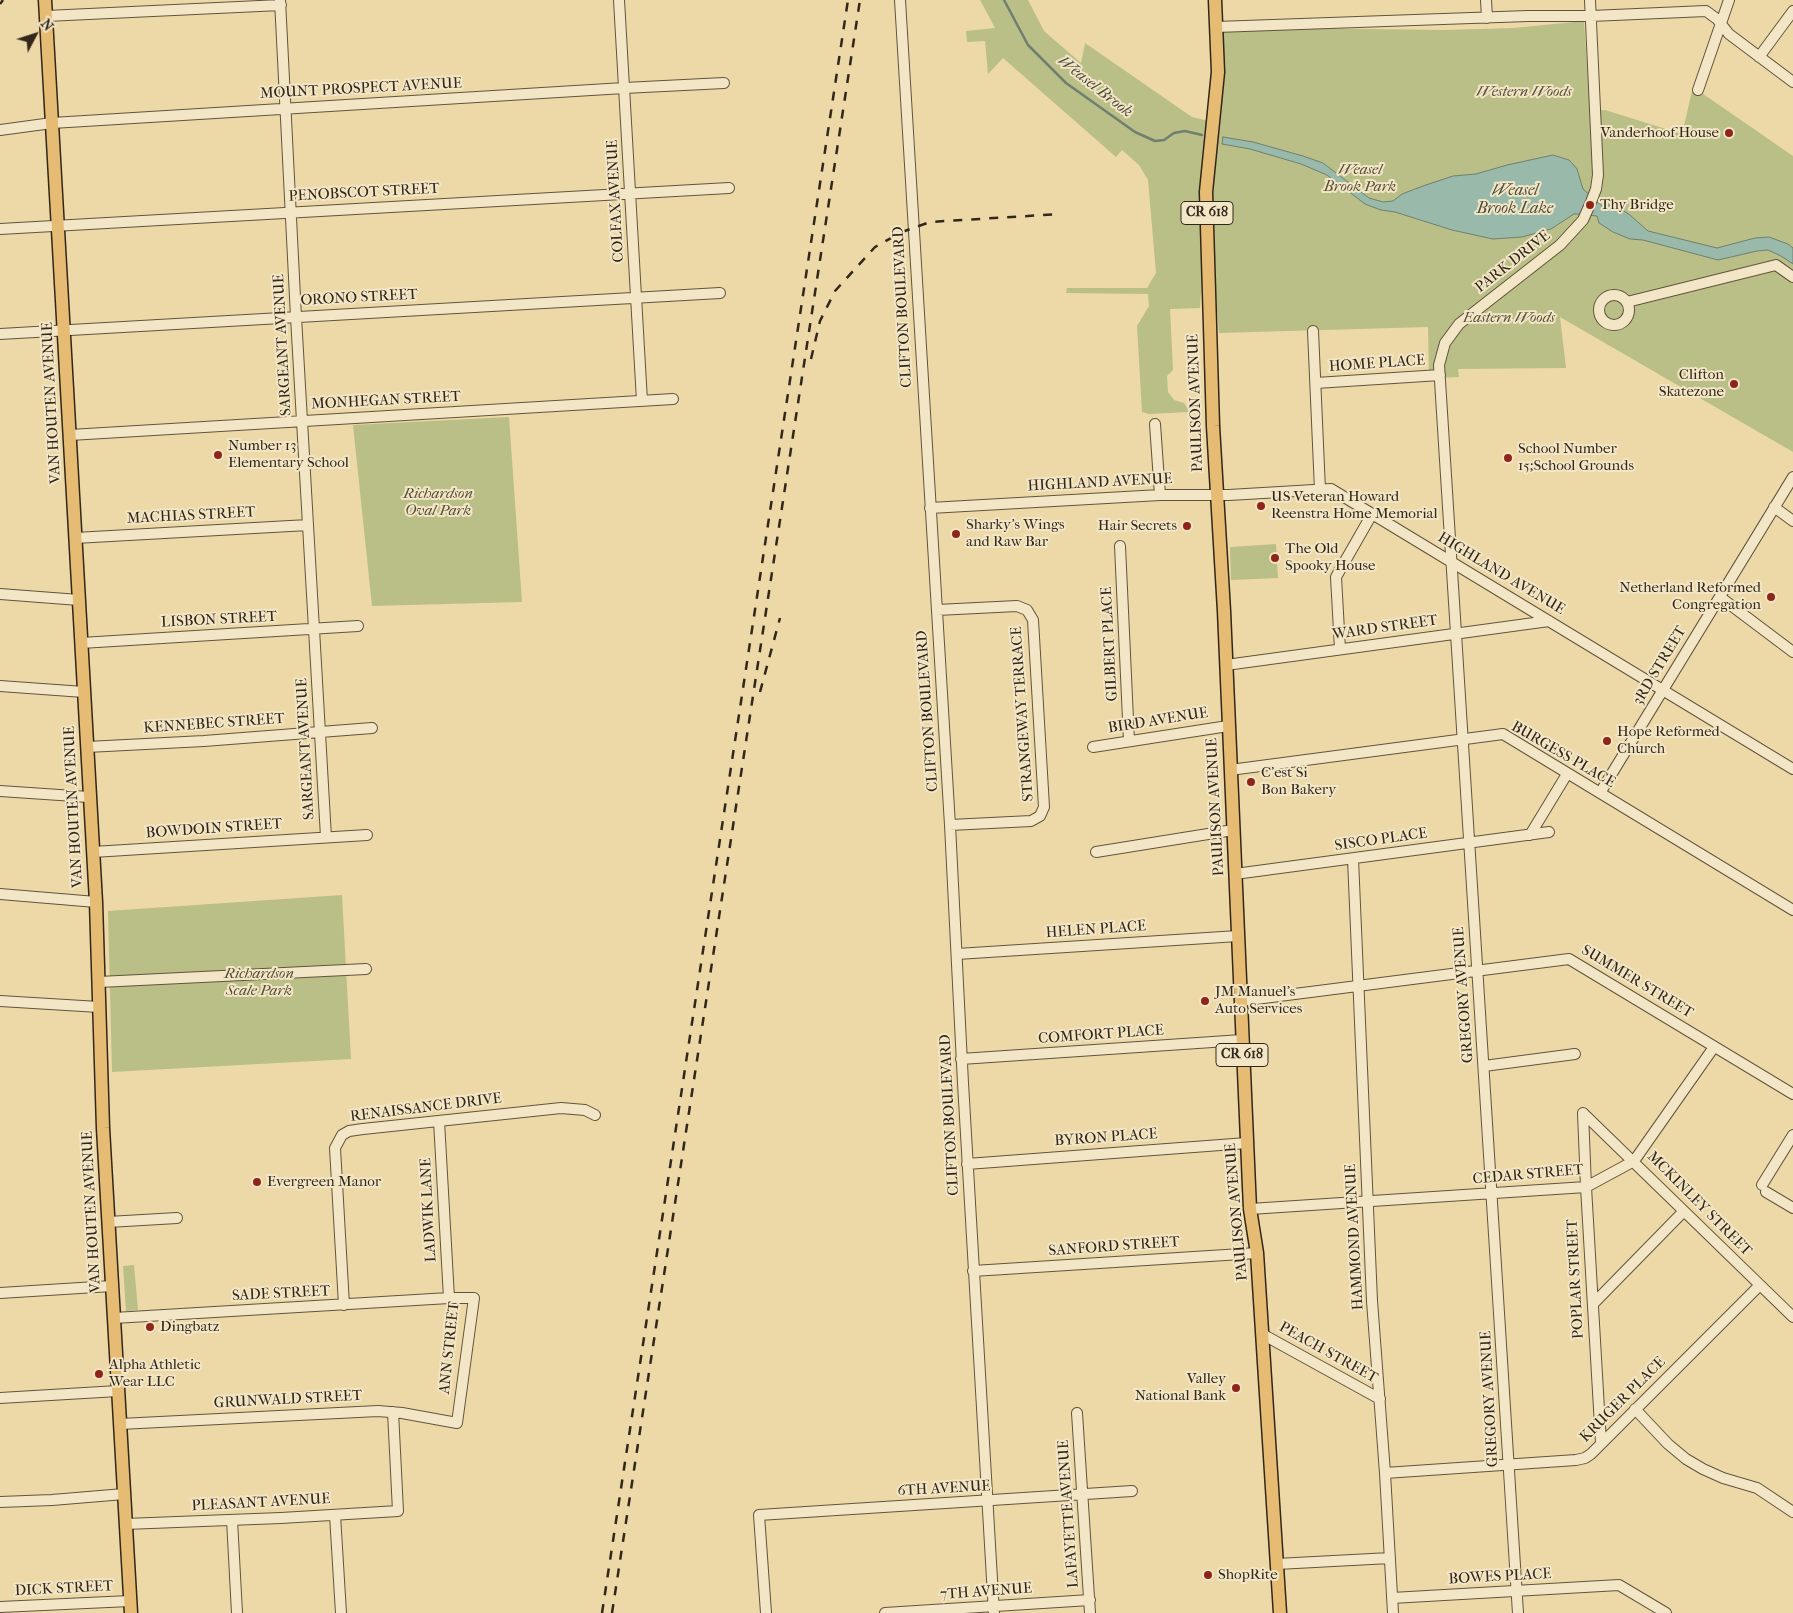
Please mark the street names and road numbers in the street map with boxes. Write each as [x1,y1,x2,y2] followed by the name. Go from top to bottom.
[260,75,462,103] street label: MOUNT PROSPECT AVENUE
[604,139,628,263] street label: COLFAX AVENUE
[288,180,440,206] street label: PENOBSCOT STREET
[1181,202,1233,224] road number: CR 618
[890,226,916,388] street label: CLIFTON BOULEVARD
[1472,227,1554,297] street label: PARK DRIVE
[270,274,296,416] street label: SARGEANT AVENUE
[300,286,418,310] street label: ORONO STREET
[39,322,65,484] street label: VAN HOUTEN AVENUE
[1185,334,1207,472] street label: PAULISON AVENUE
[1328,352,1426,376] street label: HOME PLACE
[311,388,461,414] street label: MONHEGAN STREET
[1027,470,1173,496] street label: HIGHLAND AVENUE
[126,504,256,528] street label: MACHIAS STREET
[1434,529,1568,619] street label: HIGHLAND AVENUE
[1098,586,1122,702] street label: GILBERT PLACE
[161,608,277,632] street label: LISBON STREET
[1331,612,1439,644] street label: WARD STREET
[1629,623,1691,709] street label: 3RD STREET
[1008,626,1038,802] street label: STRANGEWAY TERRACE
[913,630,943,792] street label: CLIFTON BOULEVARD
[293,678,319,820] street label: SARGEANT AVENUE
[1107,704,1209,738] street label: BIRD AVENUE
[143,710,285,738] street label: KENNEBEC STREET
[1508,718,1618,792] street label: BURGESS PLACE
[61,726,87,888] street label: VAN HOUTEN AVENUE
[1203,737,1229,877] street label: PAULISON AVENUE
[145,815,283,843] street label: BOWDOIN STREET
[1333,825,1429,855] street label: SISCO PLACE
[1045,918,1147,942] street label: HELEN PLACE
[1450,926,1478,1064] street label: GREGORY AVENUE
[1578,942,1696,1022] street label: SUMMER STREET
[1038,1022,1164,1048] street label: COMFORT PLACE
[937,1034,963,1196] street label: CLIFTON BOULEVARD
[1216,1044,1268,1066] road number: CR 618
[349,1090,503,1126] street label: RENAISSANCE DRIVE
[1054,1125,1158,1151] street label: BYRON PLACE
[79,1131,105,1293] street label: VAN HOUTEN AVENUE
[1222,1142,1252,1282] street label: PAULISON AVENUE
[1643,1148,1755,1260] street label: MCKINLEY STREET
[417,1157,441,1263] street label: LADWIK LANE
[1472,1161,1584,1189] street label: CEDAR STREET
[1342,1163,1368,1311] street label: HAMMOND AVENUE
[1564,1219,1588,1339] street label: POPLAR STREET
[1048,1233,1180,1261] street label: SANFORD STREET
[231,1282,331,1306] street label: SADE STREET
[436,1301,464,1395] street label: ANN STREET
[1276,1319,1380,1387] street label: PEACH STREET
[1477,1330,1503,1468] street label: GREGORY AVENUE
[1576,1353,1670,1447] street label: KRUGER PLACE
[213,1387,363,1413] street label: GRUNWALD STREET
[1055,1439,1083,1589] street label: LAFAYETTE AVENUE
[897,1478,991,1500] street label: 6TH AVENUE
[191,1490,331,1516] street label: PLEASANT AVENUE
[1448,1565,1552,1589] street label: BOWES PLACE
[14,1577,114,1601] street label: DICK STREET
[939,1580,1033,1604] street label: 7TH AVENUE

